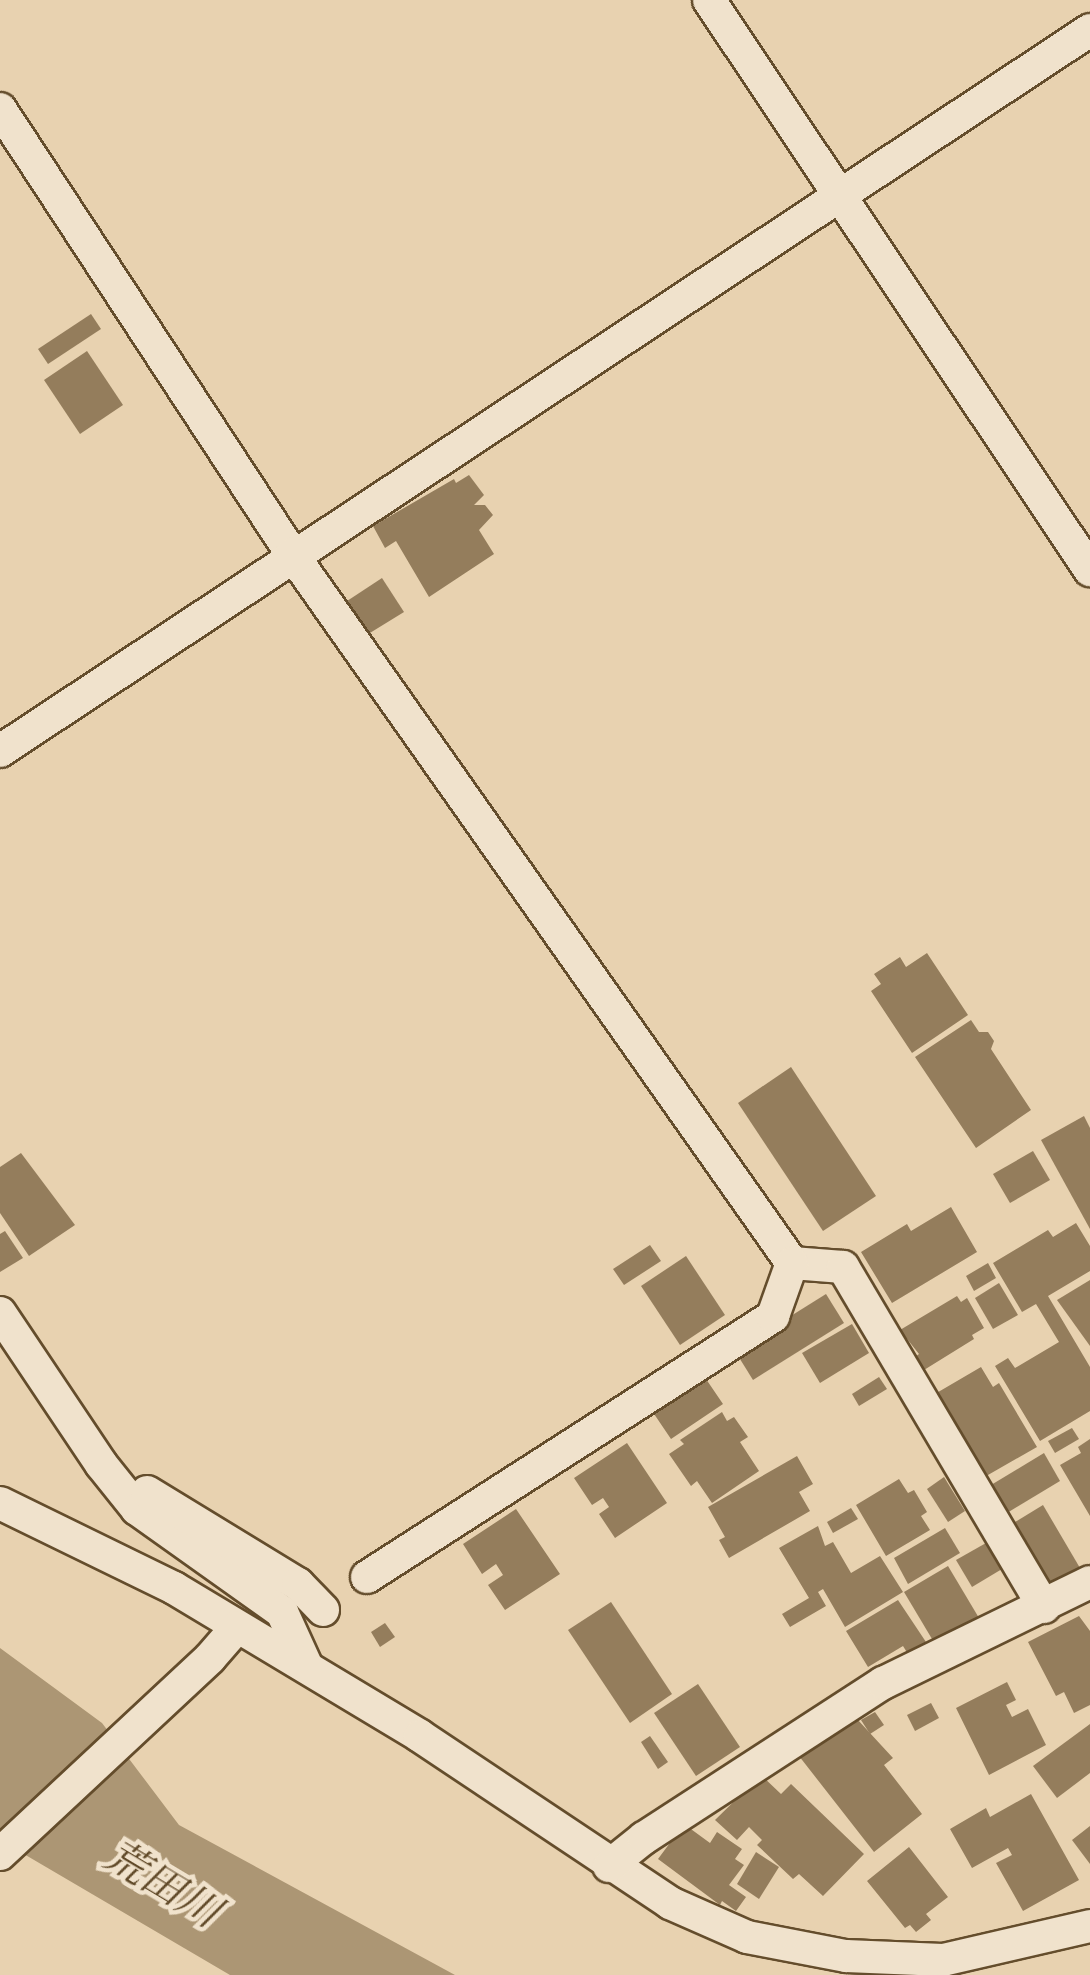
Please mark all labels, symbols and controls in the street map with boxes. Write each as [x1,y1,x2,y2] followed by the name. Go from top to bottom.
[96,1829,230,1937] water label: 荒田川

